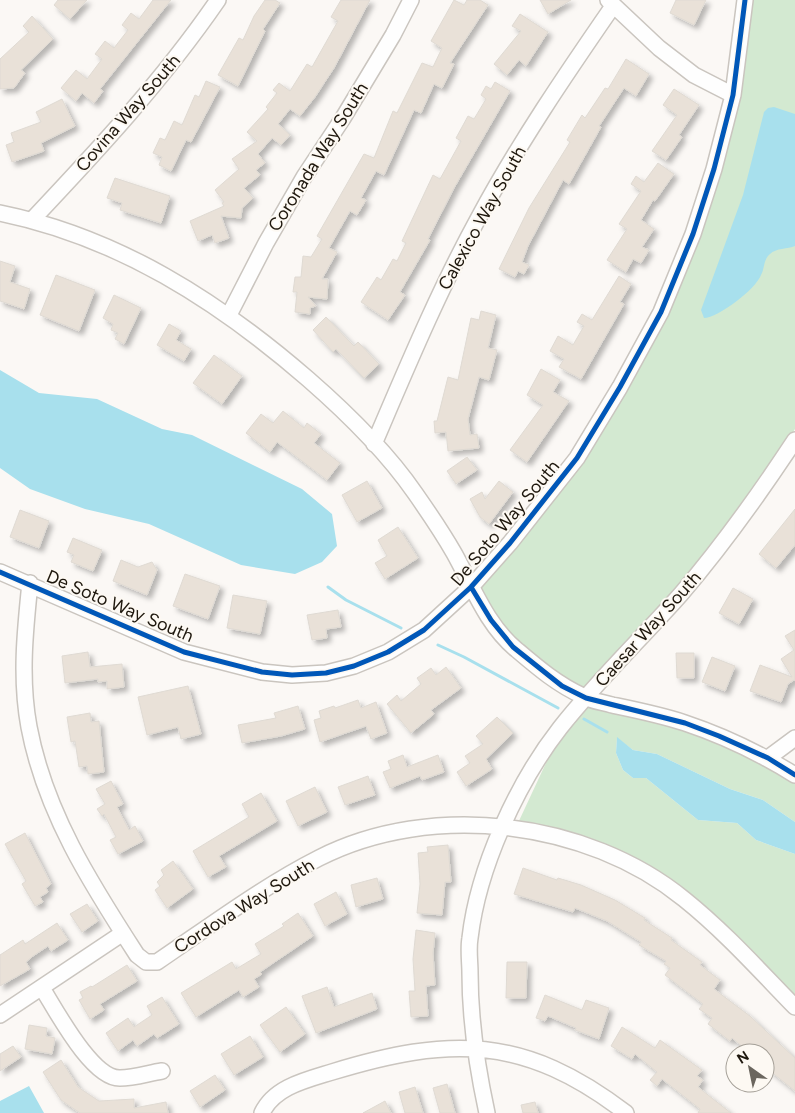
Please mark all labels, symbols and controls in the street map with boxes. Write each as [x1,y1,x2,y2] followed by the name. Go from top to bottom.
[71,50,185,176] street label: Covina Way South
[263,79,373,235] street label: Coronada Way South
[433,142,531,294] street label: Calexico Way South
[446,456,564,590] street label: De Soto Way South
[43,565,197,647] street label: De Soto Way South
[590,567,706,691] street label: Caesar Way South
[170,854,318,958] street label: Cordova Way South
[725,1043,775,1093] north arrow
[734,1047,752,1068] text: N

